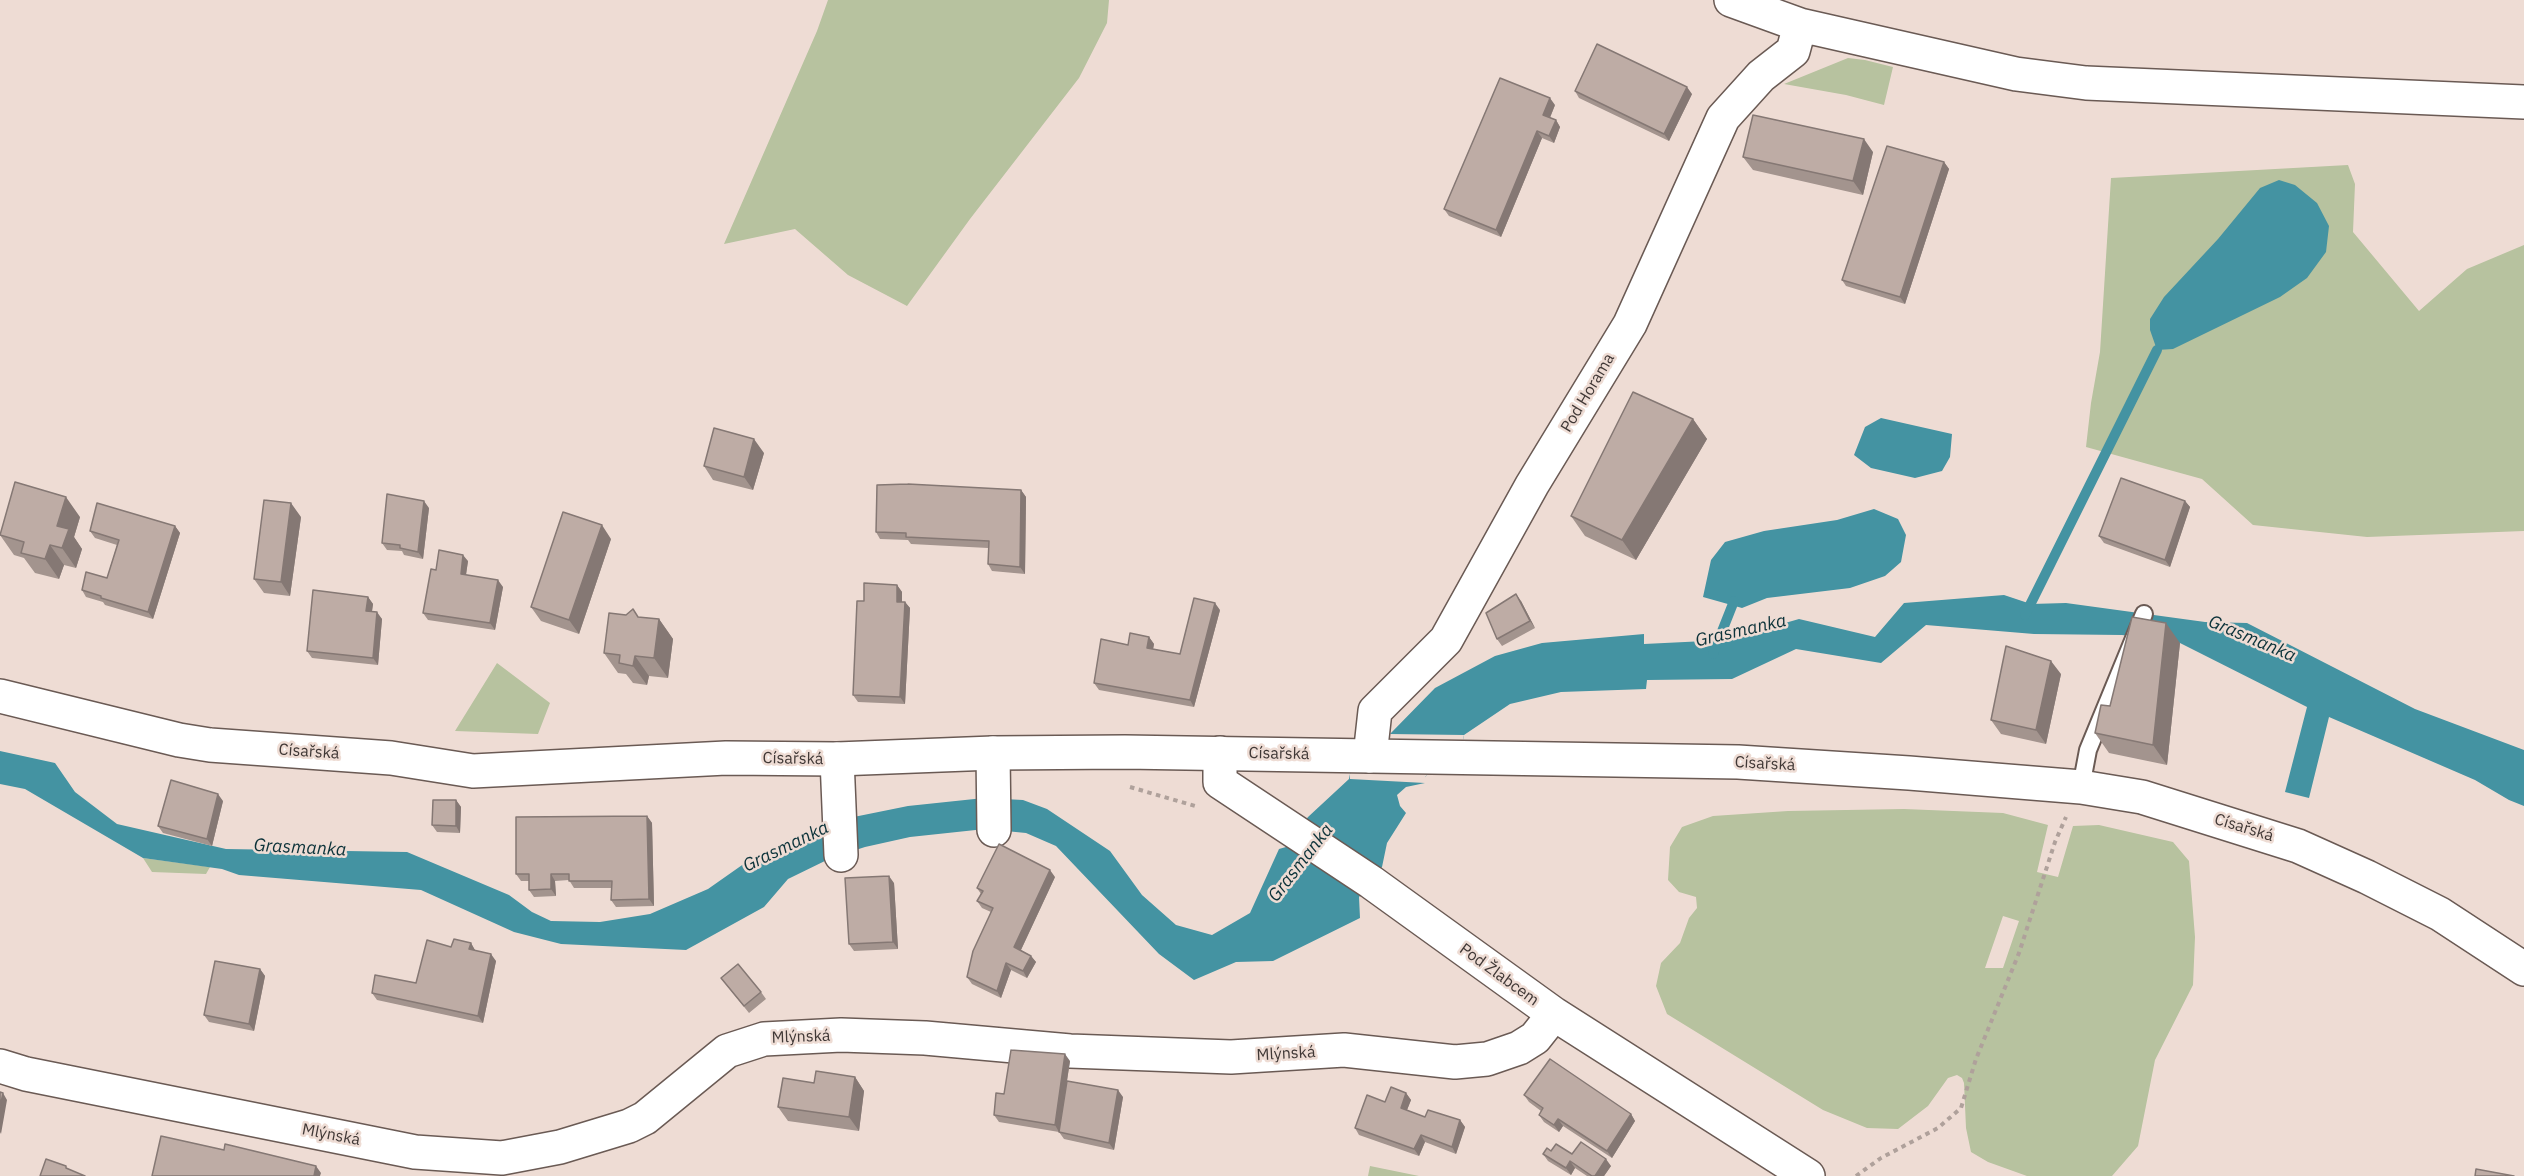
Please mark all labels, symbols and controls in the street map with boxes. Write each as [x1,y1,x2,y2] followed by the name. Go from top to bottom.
[1557,350,1619,436] street label: Pod Horama
[1693,610,1789,652] water label: Grasmanka
[2205,611,2299,667] water label: Grasmanka
[278,740,340,764] street label: Císařská
[1248,744,1310,764] street label: Císařská
[762,749,824,769] street label: Císařská
[1734,753,1796,775] street label: Císařská
[2212,810,2276,846] street label: Císařská
[740,817,832,877] water label: Grasmanka
[1264,820,1338,906] water label: Grasmanka
[253,835,347,861] water label: Grasmanka
[1456,940,1542,1010] street label: Pod Žlabcem
[771,1026,831,1048] street label: Mlýnská
[1256,1043,1316,1065] street label: Mlýnská
[300,1120,362,1150] street label: Mlýnská

